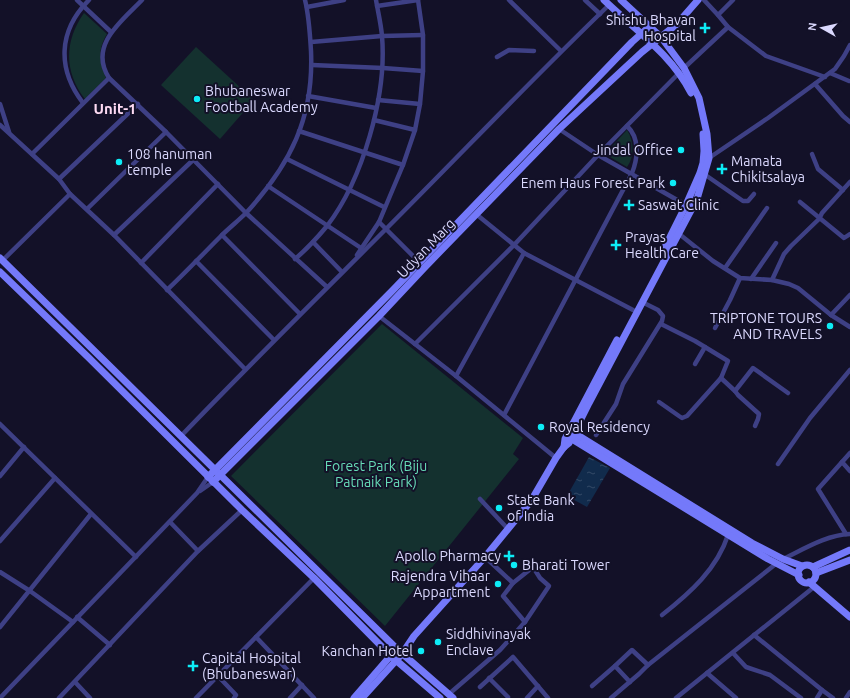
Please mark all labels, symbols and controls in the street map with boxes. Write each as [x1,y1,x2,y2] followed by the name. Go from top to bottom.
[802,8,842,48] north arrow
[606,12,696,44] place label: Shishu Bhavan Hospital
[699,22,711,34] marker: Shishu Bhavan Hospital
[806,22,819,32] text: N
[205,83,318,115] place label: Bhubaneswar Football Academy
[192,94,202,104] marker: Bhubaneswar Football Academy
[93,100,137,117] district label: Unit-1
[593,142,673,158] place label: Jindal Office
[676,145,686,155] marker: Jindal Office
[127,146,212,178] place label: 108 hanuman temple
[731,153,805,185] place label: Mamata Chikitsalaya
[114,157,124,167] marker: 108 hanuman temple
[716,163,728,175] marker: Mamata Chikitsalaya
[521,175,665,191] place label: Enem Haus Forest Park
[668,178,678,188] marker: Enem Haus Forest Park
[638,197,719,213] place label: Saswat Clinic
[623,199,635,211] marker: Saswat Clinic
[394,215,458,281] street label: Udyan Marg
[625,229,699,261] place label: Prayas Health Care
[610,239,622,251] marker: Prayas Health Care
[710,310,822,342] place label: TRIPTONE TOURS AND TRAVELS
[825,321,835,331] marker: TRIPTONE TOURS AND TRAVELS
[549,419,650,435] place label: Royal Residency
[536,422,546,432] marker: Royal Residency
[325,458,427,490] park label: Forest Park (Biju Patnaik Park)
[507,492,575,524] place label: State Bank of India
[494,503,504,513] marker: State Bank of India
[395,548,501,564] place label: Apollo Pharmacy
[504,551,514,561] marker: Apollo Pharmacy
[522,557,611,573] place label: Bharati Tower
[509,560,519,570] marker: Bharati Tower
[391,568,491,600] place label: Rajendra Vihaar Appartment
[493,579,503,589] marker: Rajendra Vihaar Appartment
[446,626,531,658] place label: Siddhivinayak Enclave
[433,637,443,647] marker: Siddhivinayak Enclave
[322,643,413,659] place label: Kanchan Hotel
[416,646,426,656] marker: Kanchan Hotel
[202,650,301,682] place label: Capital Hospital (Bhubaneswar)
[187,660,199,672] marker: Capital Hospital (Bhubaneswar)

